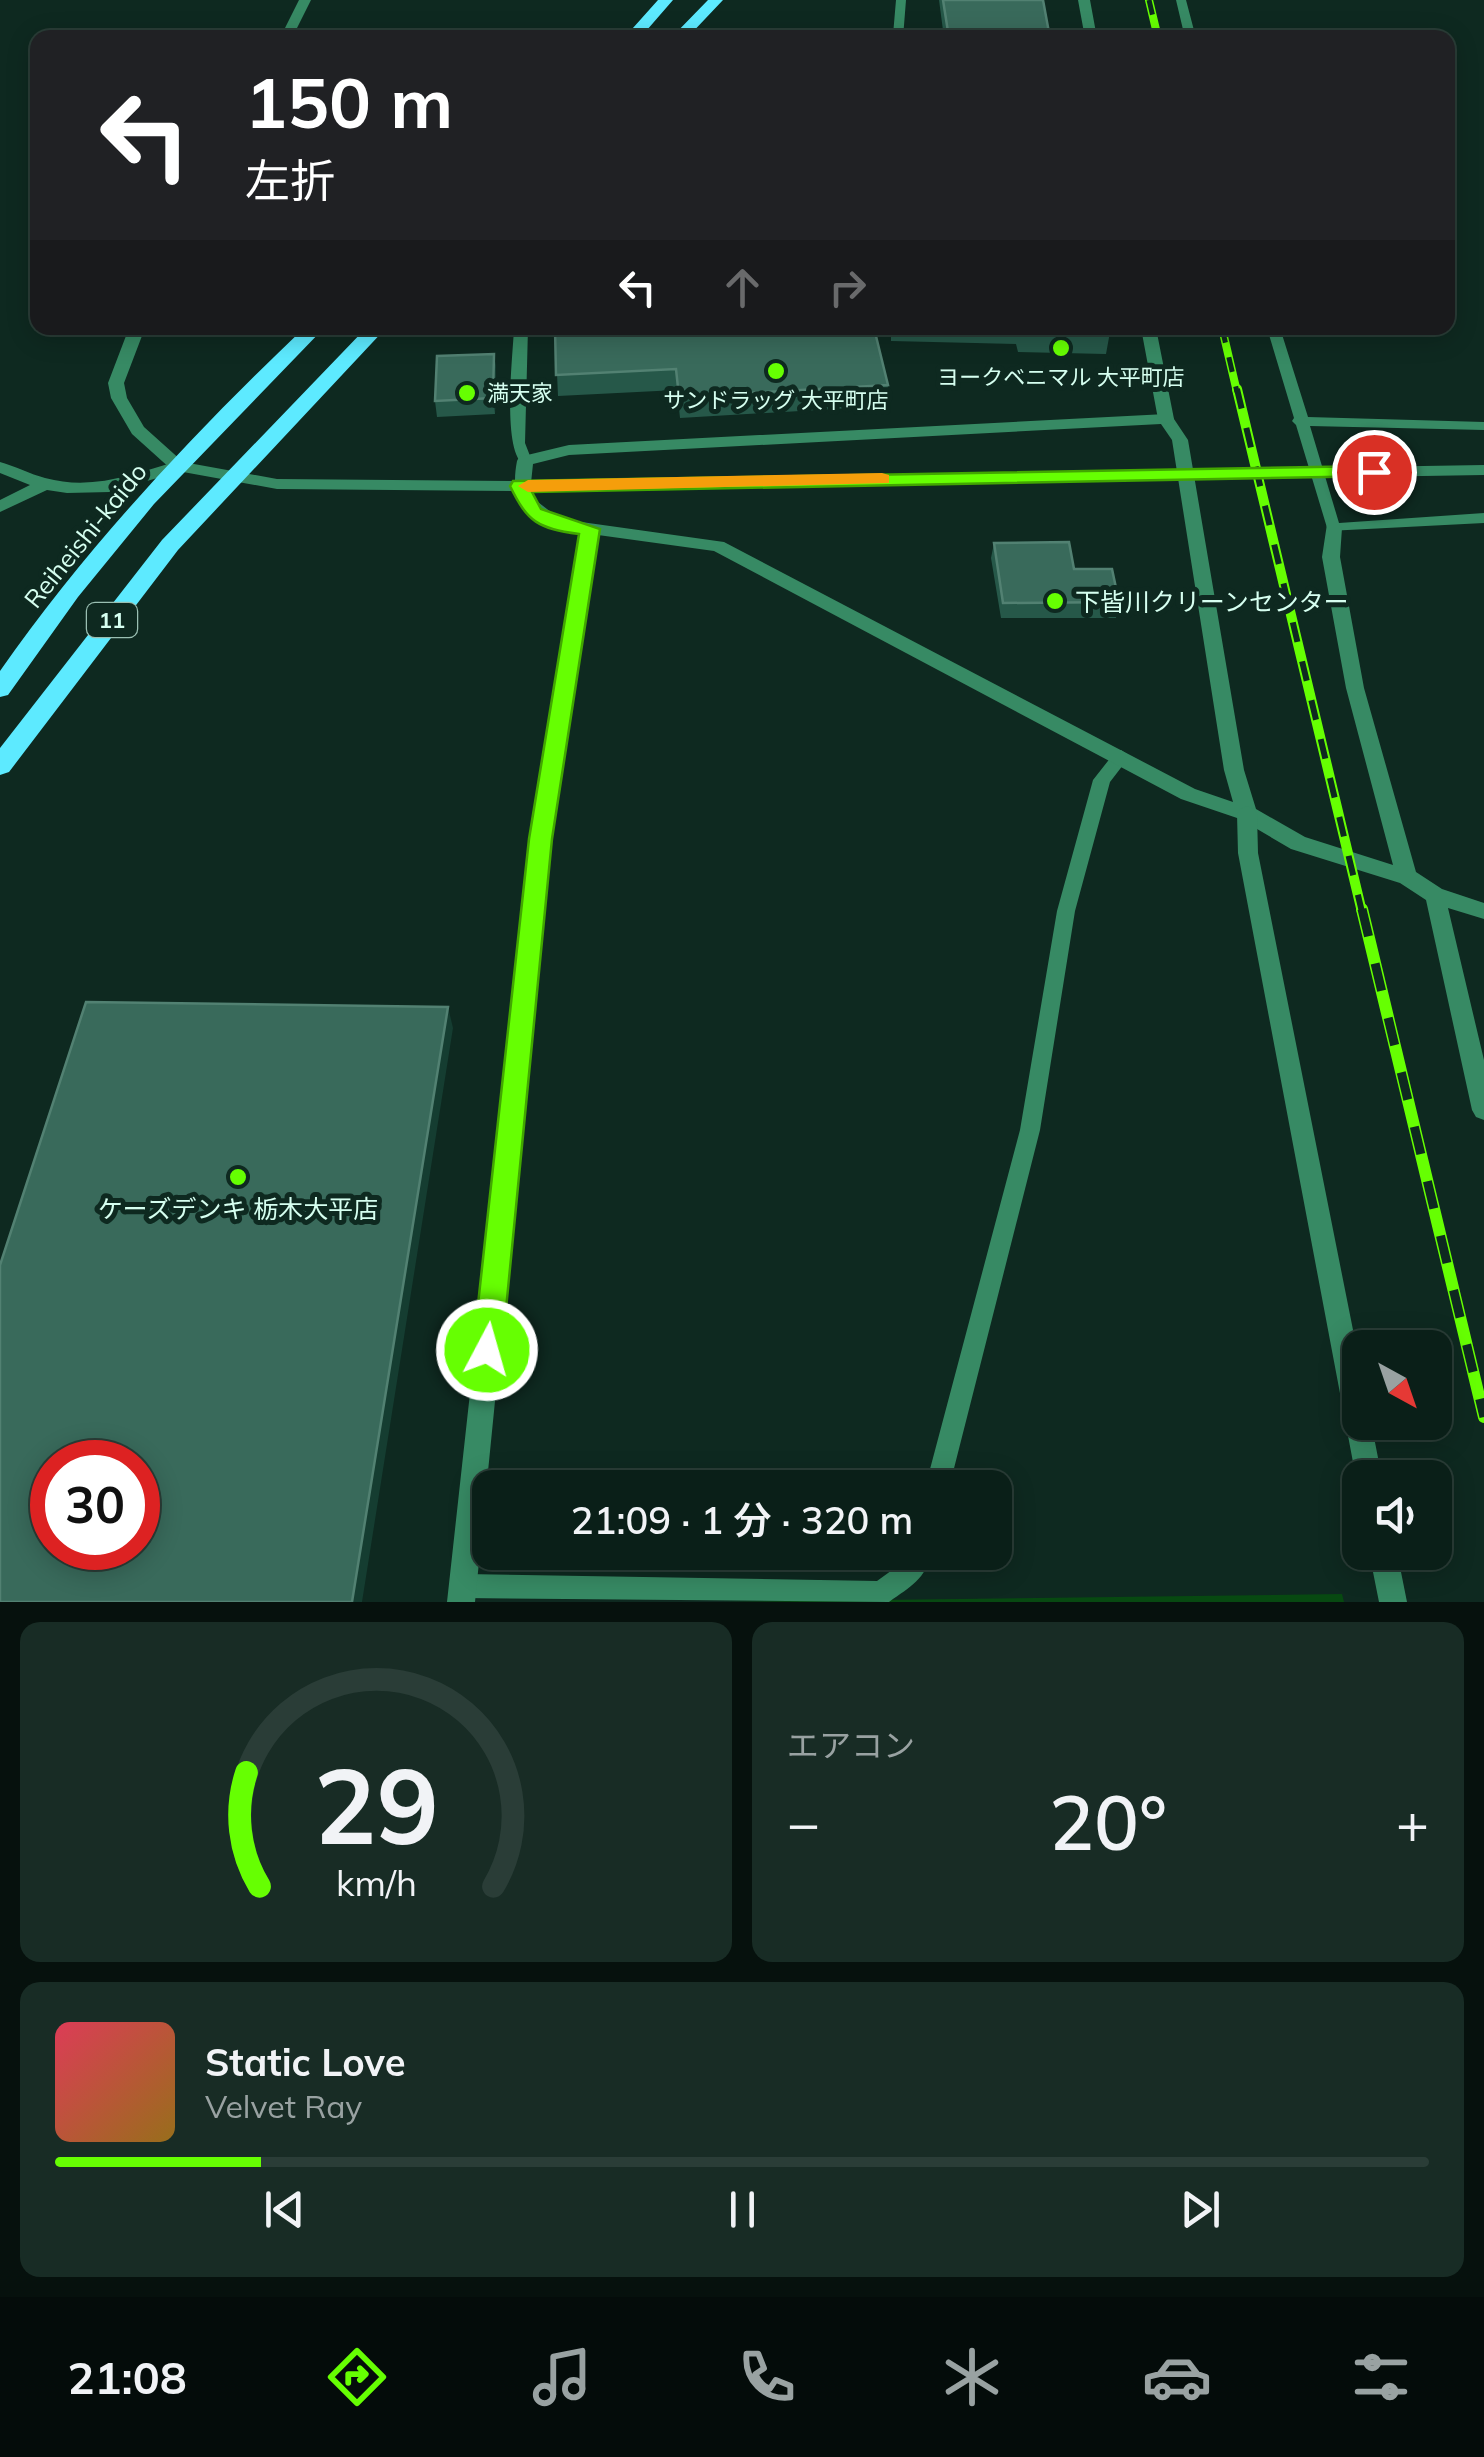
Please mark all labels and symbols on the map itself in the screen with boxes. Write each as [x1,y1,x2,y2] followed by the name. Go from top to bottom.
[1050,337,1072,359] marker: ヨークベニマル 大平町店
[765,360,787,382] marker: サンドラッグ 大平町店
[937,363,1185,391] place label: ヨークベニマル 大平町店
[487,379,553,407] place label: 満天家
[456,382,478,404] marker: 満天家
[663,386,889,414] place label: サンドラッグ 大平町店
[1332,430,1417,515] pin
[17,456,153,614] street label: Reiheishi-kaido
[1075,586,1349,617] place label: 下皆川クリーンセンター
[1044,590,1066,612] marker: 下皆川クリーンセンター
[87,603,137,637] road number: 11
[227,1166,249,1188] marker: ケーズデンキ 栃木大平店
[98,1193,378,1224] place label: ケーズデンキ 栃木大平店
[435,1298,539,1402] position arrow
[1342,1330,1452,1440] north arrow
[30,1440,160,1570] speed limit sign: 30

